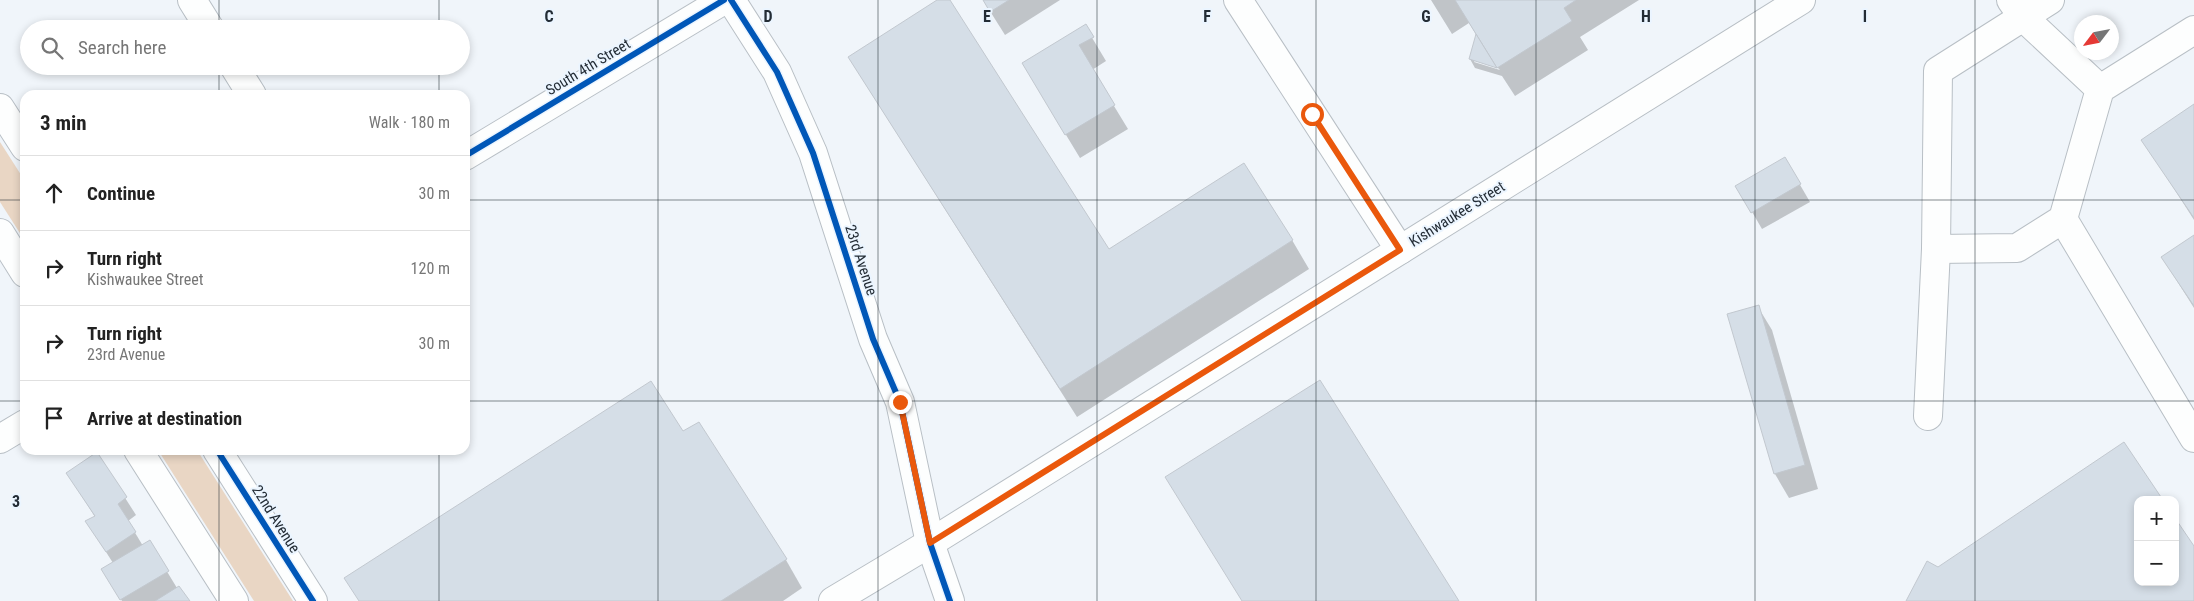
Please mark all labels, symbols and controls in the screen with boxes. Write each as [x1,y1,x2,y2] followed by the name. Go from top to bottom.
[544,7,554,26] text: C
[763,7,773,26] text: D
[983,7,991,26] text: E
[1203,7,1211,26] text: F
[1421,7,1431,26] text: G
[1641,7,1651,26] text: H
[1863,7,1867,26] text: I
[2074,15,2119,60] north arrow
[20,20,470,75] search box
[38,34,66,62] icon: search
[542,35,634,99] street label: South 4th Street
[78,36,166,59] text: Search here
[1301,103,1324,126] route start
[40,111,87,135] text: 3 min
[369,113,450,132] text: Walk · 180 m
[1406,177,1508,251] street label: Kishwaukee Street
[40,179,68,207] icon: ahead
[87,182,155,205] text: Continue
[418,184,450,203] text: 30 m
[841,222,881,298] street label: 23rd Avenue
[87,247,162,270] text: Turn right
[40,254,68,282] icon: right
[411,259,450,278] text: 120 m
[87,270,203,289] text: Kishwaukee Street
[87,322,162,345] text: Turn right
[40,329,68,357] icon: right
[418,334,450,353] text: 30 m
[87,345,165,364] text: 23rd Avenue
[889,391,912,414] route end
[40,404,68,432] icon: arrive
[87,407,242,430] text: Arrive at destination
[248,482,304,556] street label: 22nd Avenue
[12,492,20,511] text: 3
[2134,496,2179,586] map controls
[2134,496,2179,541] button: +
[2134,541,2179,586] button: −

